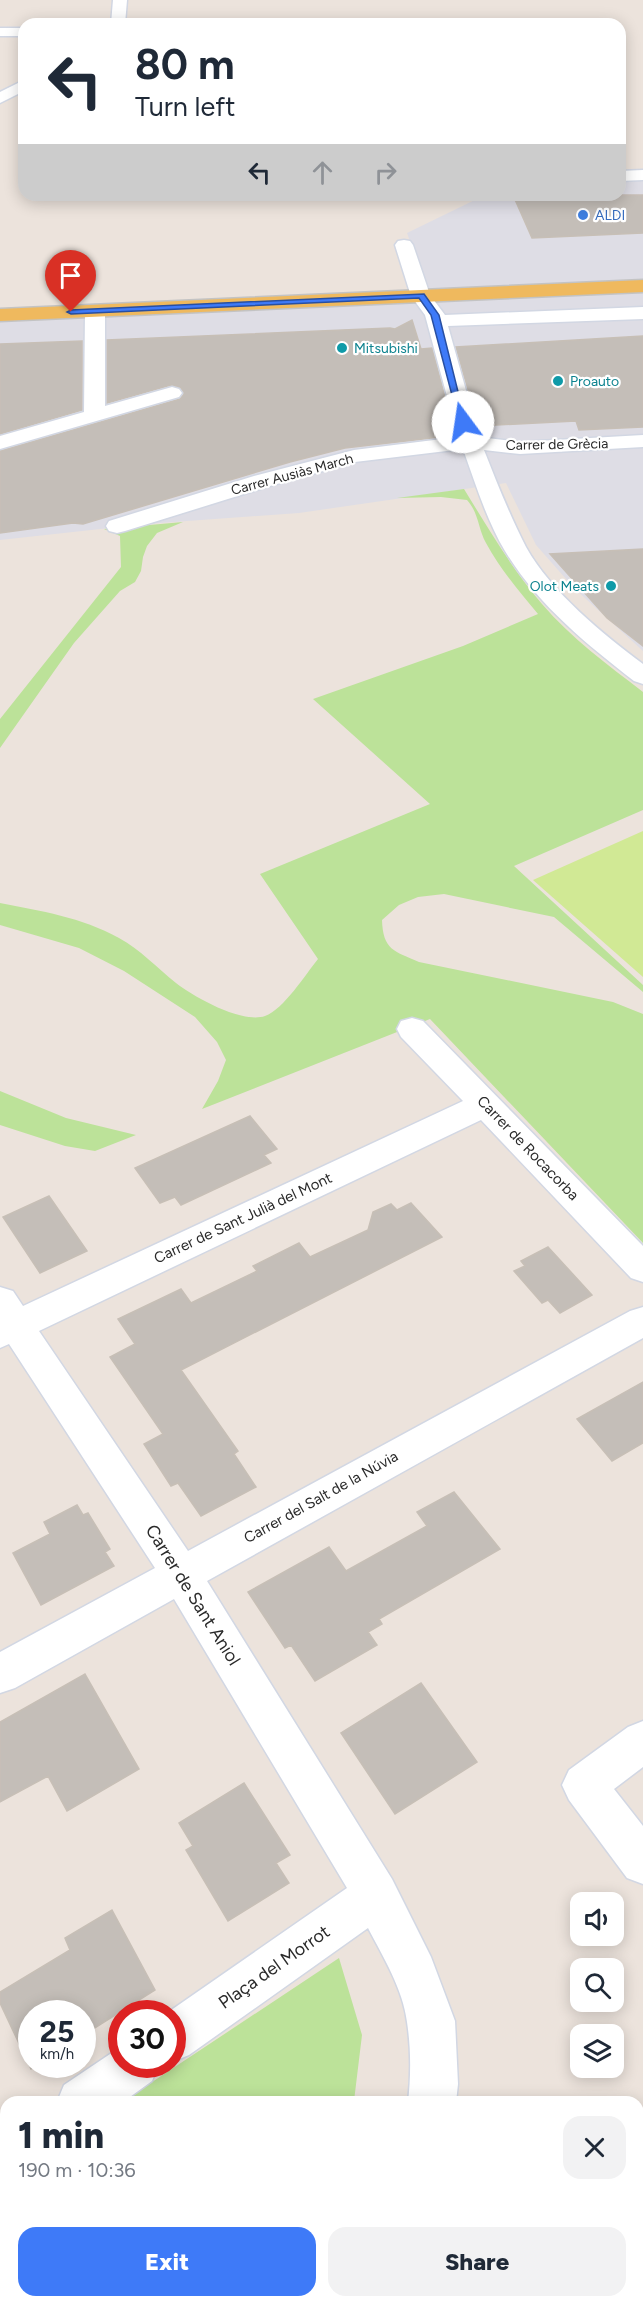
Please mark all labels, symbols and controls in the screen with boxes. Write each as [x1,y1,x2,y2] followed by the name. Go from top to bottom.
[135,39,235,90] text: 80 m
[36,42,114,120] icon: left
[135,90,235,123] text: Turn left
[243,156,276,189] icon: left
[306,156,339,189] icon: ahead
[369,156,402,189] icon: right
[595,207,625,224] place label: ALDI
[576,208,590,222] marker: ALDI
[45,250,96,312] pin
[54,259,87,292] icon: arrive
[354,340,418,357] place label: Mitsubishi
[335,341,349,355] marker: Mitsubishi
[570,373,619,390] place label: Proauto
[551,374,565,388] marker: Proauto
[431,390,495,454] position arrow
[505,435,609,454] street label: Carrer de Grècia
[229,450,355,499] street label: Carrer Ausiàs March
[530,578,599,595] place label: Olot Meats
[604,579,618,593] marker: Olot Meats
[473,1092,583,1204] street label: Carrer de Rocacorba
[151,1169,335,1267] street label: Carrer de Sant Julià del Mont
[241,1447,401,1547] street label: Carrer del Salt de la Núvia
[141,1521,245,1669] street label: Carrer de Sant Aniol
[570,1892,624,2078] map controls
[570,1892,624,1946] button: sound
[214,1920,334,2014] street label: Plaça del Morrot
[570,1958,624,2012] button: search
[108,2000,186,2078] speed limit sign: 30
[40,2013,74,2050] text: 25
[570,2024,624,2078] button: layers
[40,2045,74,2063] text: km/h
[18,2114,104,2157] text: 1 min
[563,2116,626,2179] button: close
[18,2158,136,2182] text: 190 m · 10:36
[18,2227,316,2296] button: Exit
[328,2227,626,2296] button: Share

